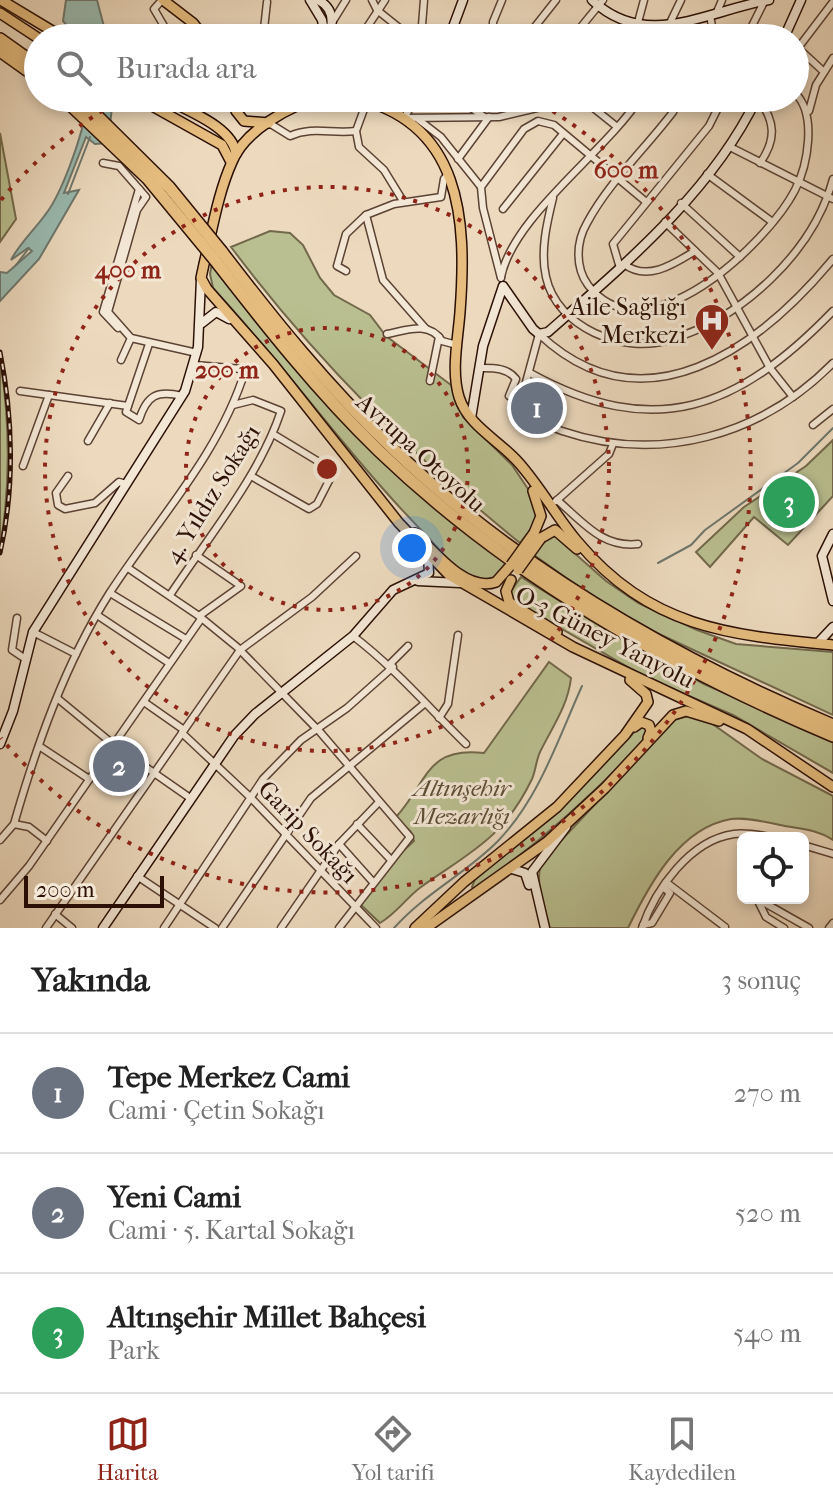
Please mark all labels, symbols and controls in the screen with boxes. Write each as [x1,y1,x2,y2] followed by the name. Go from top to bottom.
[24,24,809,112] search box
[52,46,96,90] icon: search
[116,51,256,86] text: Burada ara
[594,156,659,184] text: 600 m
[94,256,162,285] text: 400 m
[569,293,686,349] place label: Aile Sağlığı Merkezi
[693,302,731,352] hospital icon: Aile Sağlığı Merkezi
[195,356,260,384] text: 200 m
[511,378,563,438] pin: 1
[350,387,491,518] street label: Avrupa Otoyolu
[158,420,266,568] street label: 4. Yıldız Sokağı
[313,455,341,483] centre of rings
[763,472,815,532] pin: 3
[392,528,432,568] your location
[511,580,700,694] street label: O-3 Güney Yanyolu
[93,736,145,796] pin: 2
[410,774,513,830] park label: Altınşehir Mezarlığı
[252,775,364,889] street label: Garip Sokağı
[737,832,809,904] map controls
[737,832,809,904] button: locate
[24,872,164,908] scale bar
[36,877,95,903] text: 200 m
[32,960,150,1000] text: Yakında
[721,965,801,996] text: 3 sonuç
[108,1060,350,1095] text: Tepe Merkez Cami
[53,1078,63,1109] text: 1
[734,1078,801,1109] text: 270 m
[108,1095,325,1126] text: Cami · Çetin Sokağı
[108,1180,241,1215] text: Yeni Cami
[51,1198,65,1229] text: 2
[735,1198,801,1229] text: 520 m
[108,1215,355,1246] text: Cami · 5. Kartal Sokağı
[108,1300,426,1335] text: Altınşehir Millet Bahçesi
[53,1318,63,1349] text: 3
[733,1318,801,1349] text: 540 m
[108,1335,160,1366] text: Park
[97,1412,158,1486] tab: Harita
[352,1412,434,1486] tab: Yol tarifi
[628,1412,736,1486] tab: Kaydedilen

